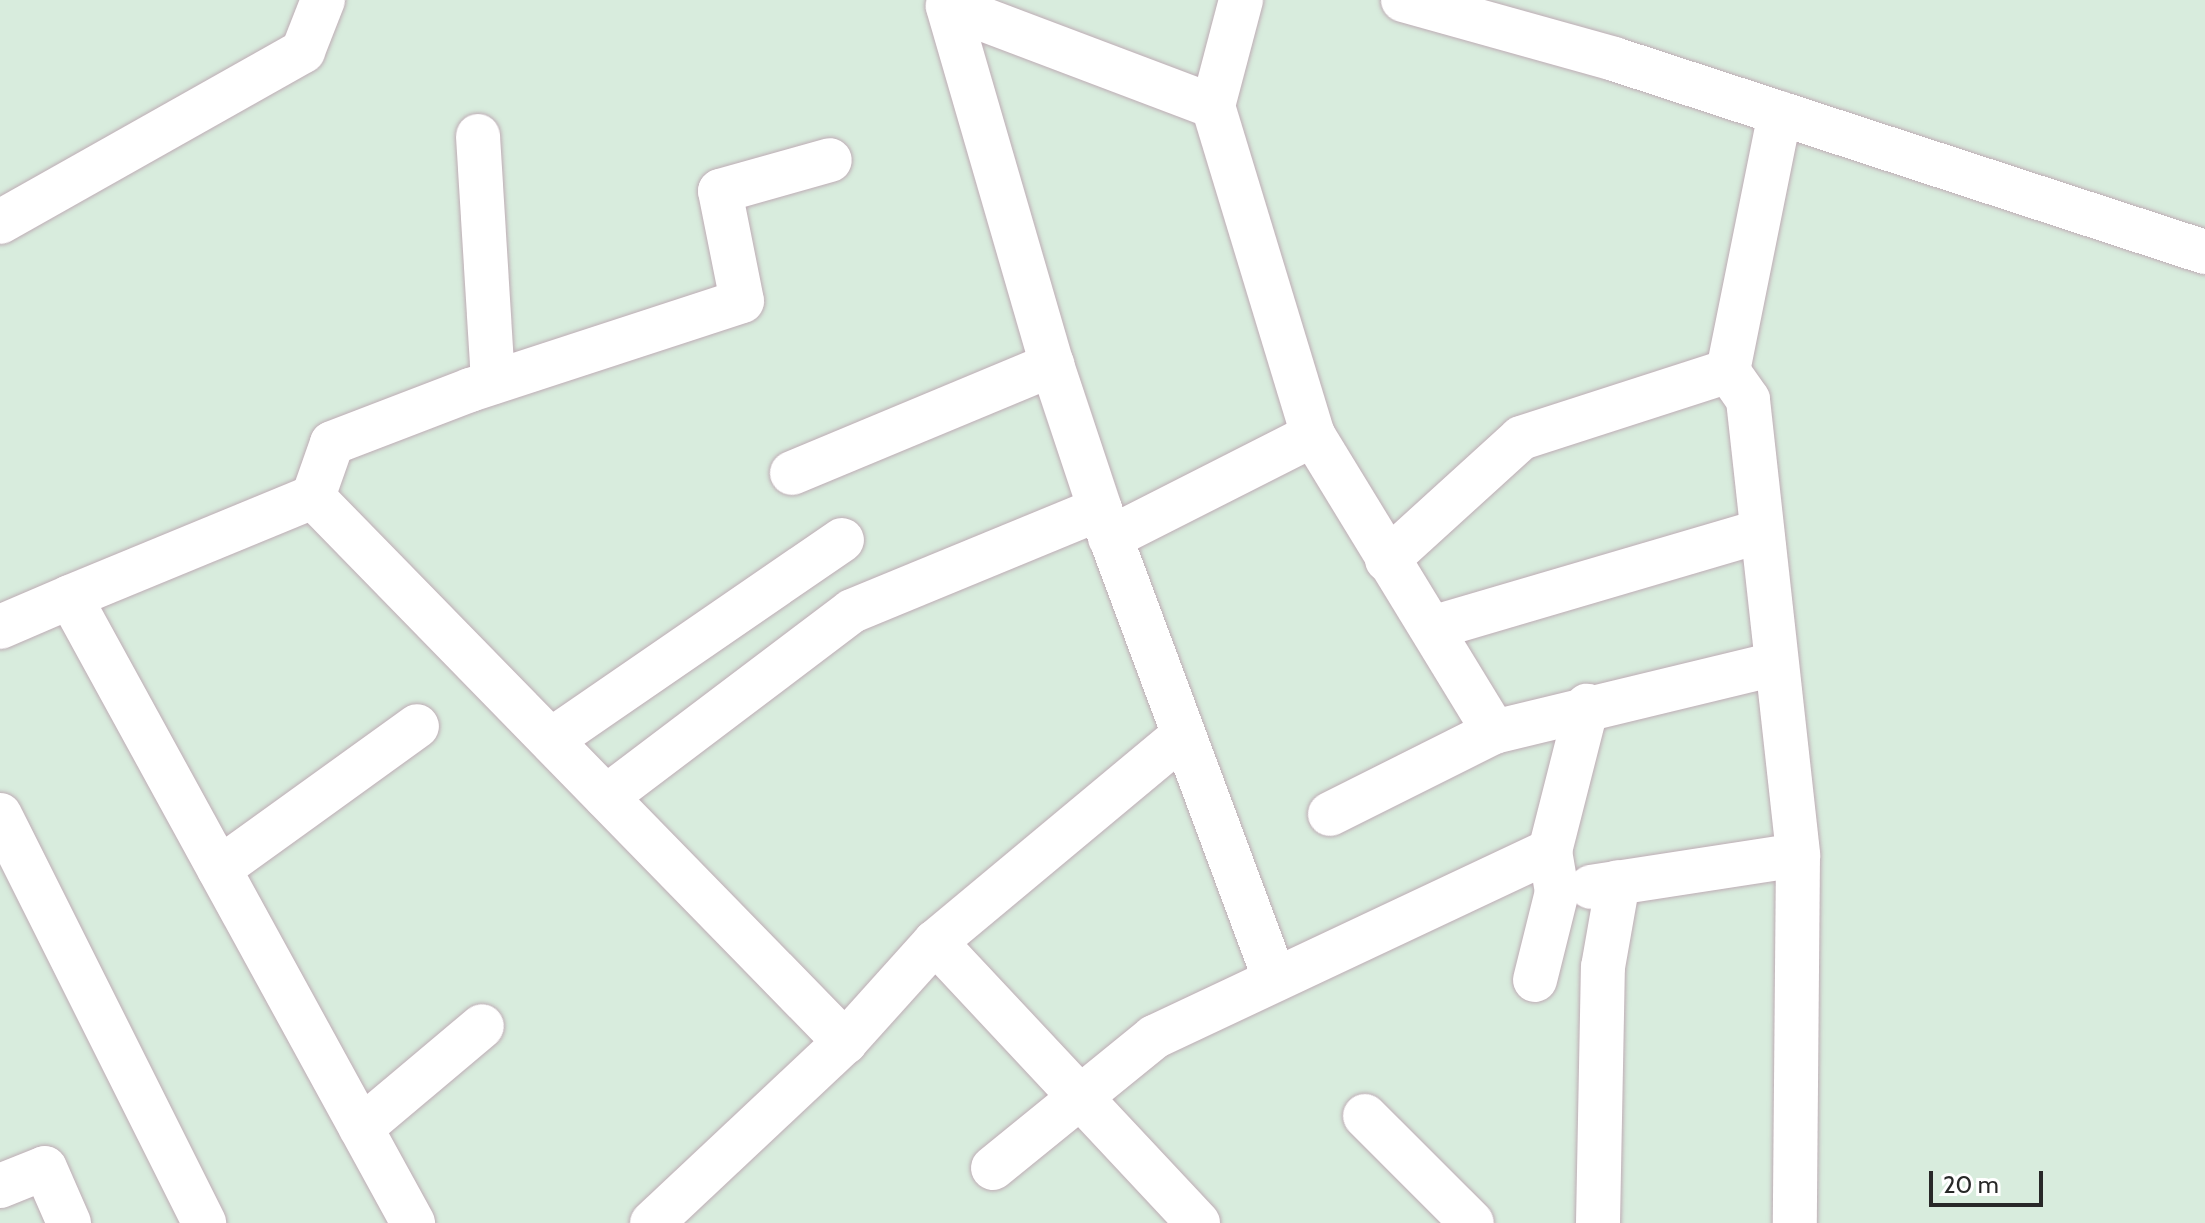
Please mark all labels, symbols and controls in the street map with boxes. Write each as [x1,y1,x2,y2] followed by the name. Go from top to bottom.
[1933,1155,2047,1205] scale bar
[1943,1170,1999,1199] text: 20 m

